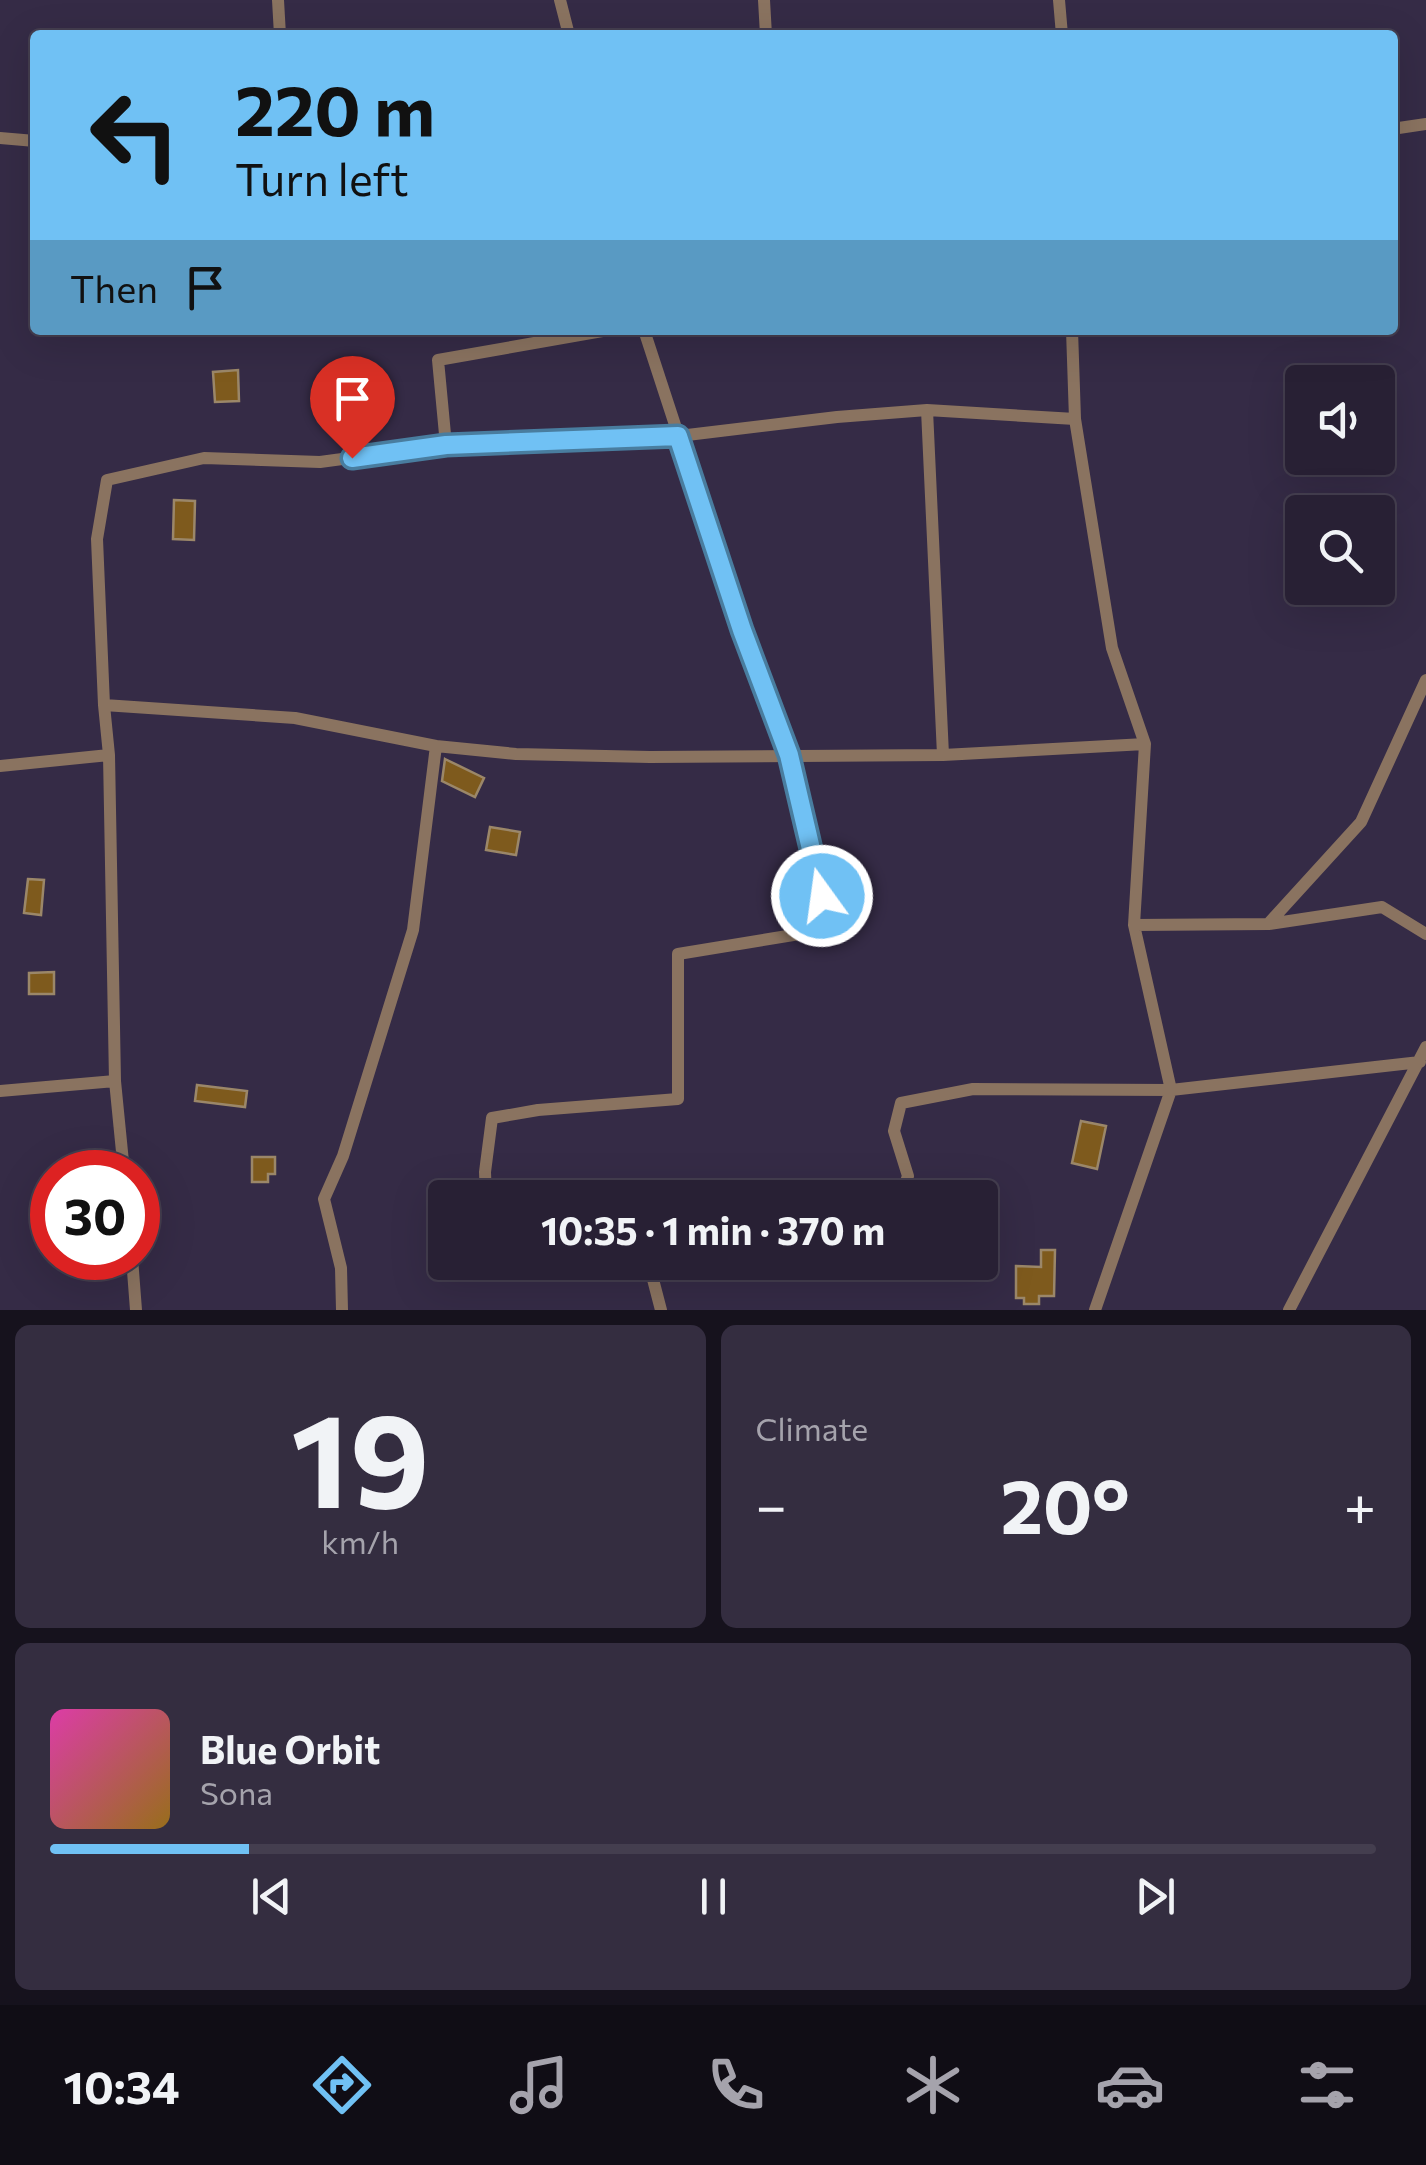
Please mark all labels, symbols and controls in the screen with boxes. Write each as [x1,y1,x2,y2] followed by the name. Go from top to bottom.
[235,65,435,150] text: 220 m
[70,70,200,200] icon: left
[235,150,409,205] text: Turn left
[178,260,233,315] icon: arrive
[70,264,158,311] text: Then
[310,356,395,459] pin
[1285,365,1395,605] map controls
[1285,365,1395,475] button: sound
[325,371,380,426] icon: arrive
[1285,495,1395,605] button: search
[770,844,874,948] position arrow
[30,1150,160,1280] speed limit sign: 30
[541,1206,885,1253] text: 10:35 · 1 min · 370 m
[291,1376,430,1535] text: 19
[756,1408,868,1448] text: Climate
[1000,1458,1130,1549] text: 20°
[756,1470,787,1537] text: −
[1344,1470,1376,1537] text: +
[321,1521,399,1561] text: km/h
[200,1725,380,1772] text: Blue Orbit
[200,1772,273,1812] text: Sona
[244,1869,299,1924] icon: previous
[686,1869,741,1924] icon: pause
[1128,1869,1183,1924] icon: next
[307,2050,377,2120] icon: directions
[504,2050,574,2120] icon: music
[701,2050,771,2120] icon: phone
[898,2050,968,2120] icon: climate
[1095,2050,1165,2120] icon: car
[1292,2050,1362,2120] icon: filters
[64,2058,180,2113] text: 10:34

